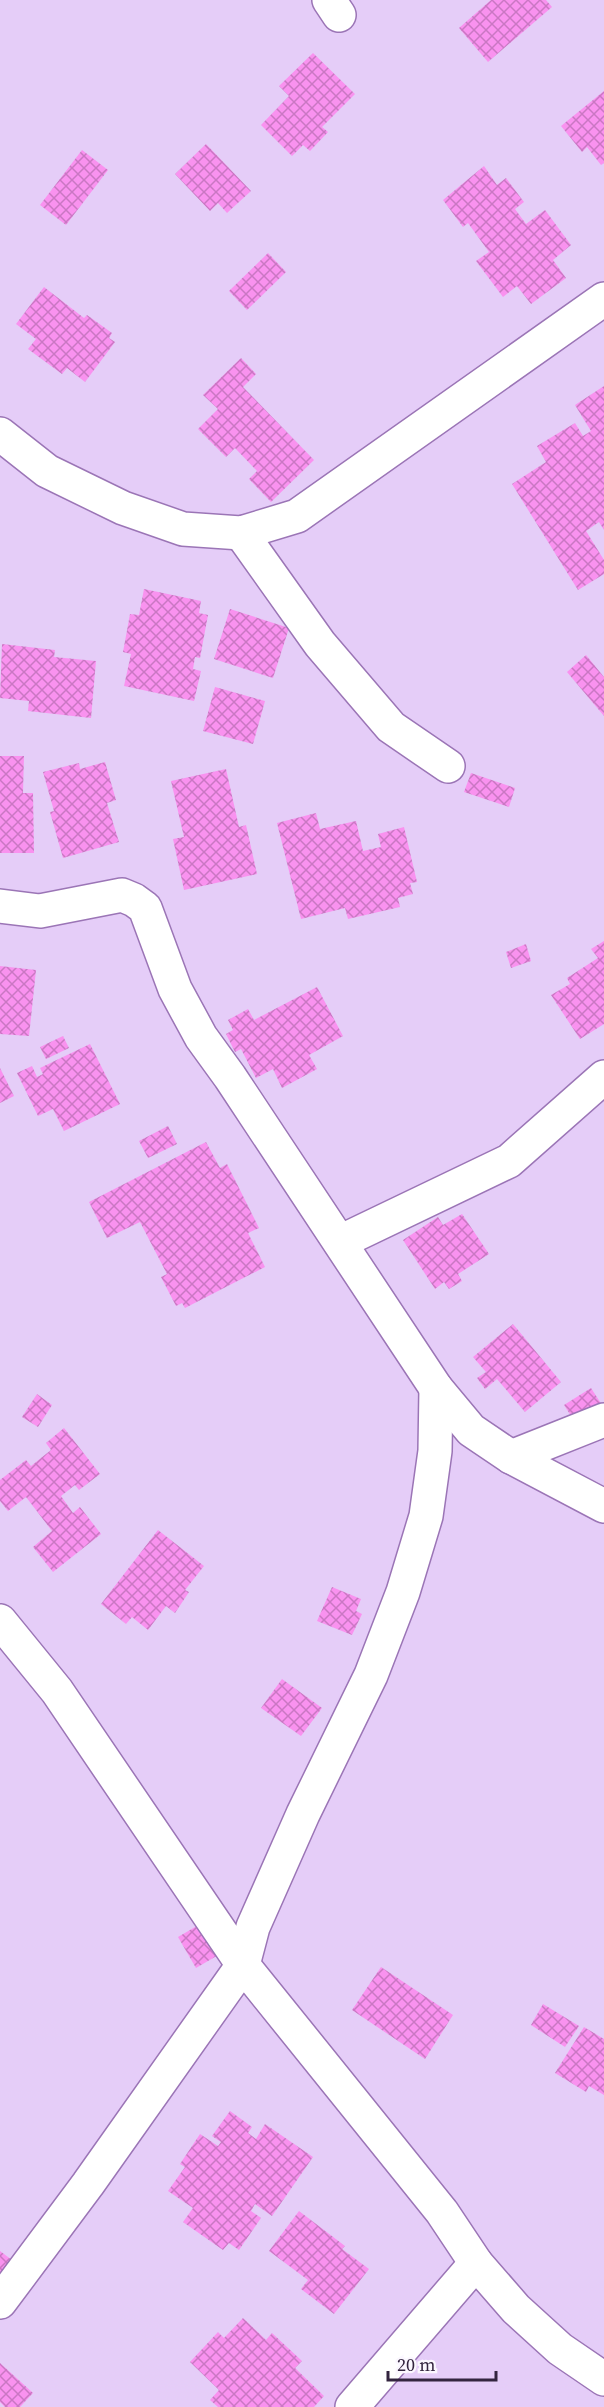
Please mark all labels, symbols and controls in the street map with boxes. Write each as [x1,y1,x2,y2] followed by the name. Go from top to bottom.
[388,2344,496,2382] scale bar
[397,2352,435,2377] text: 20 m

